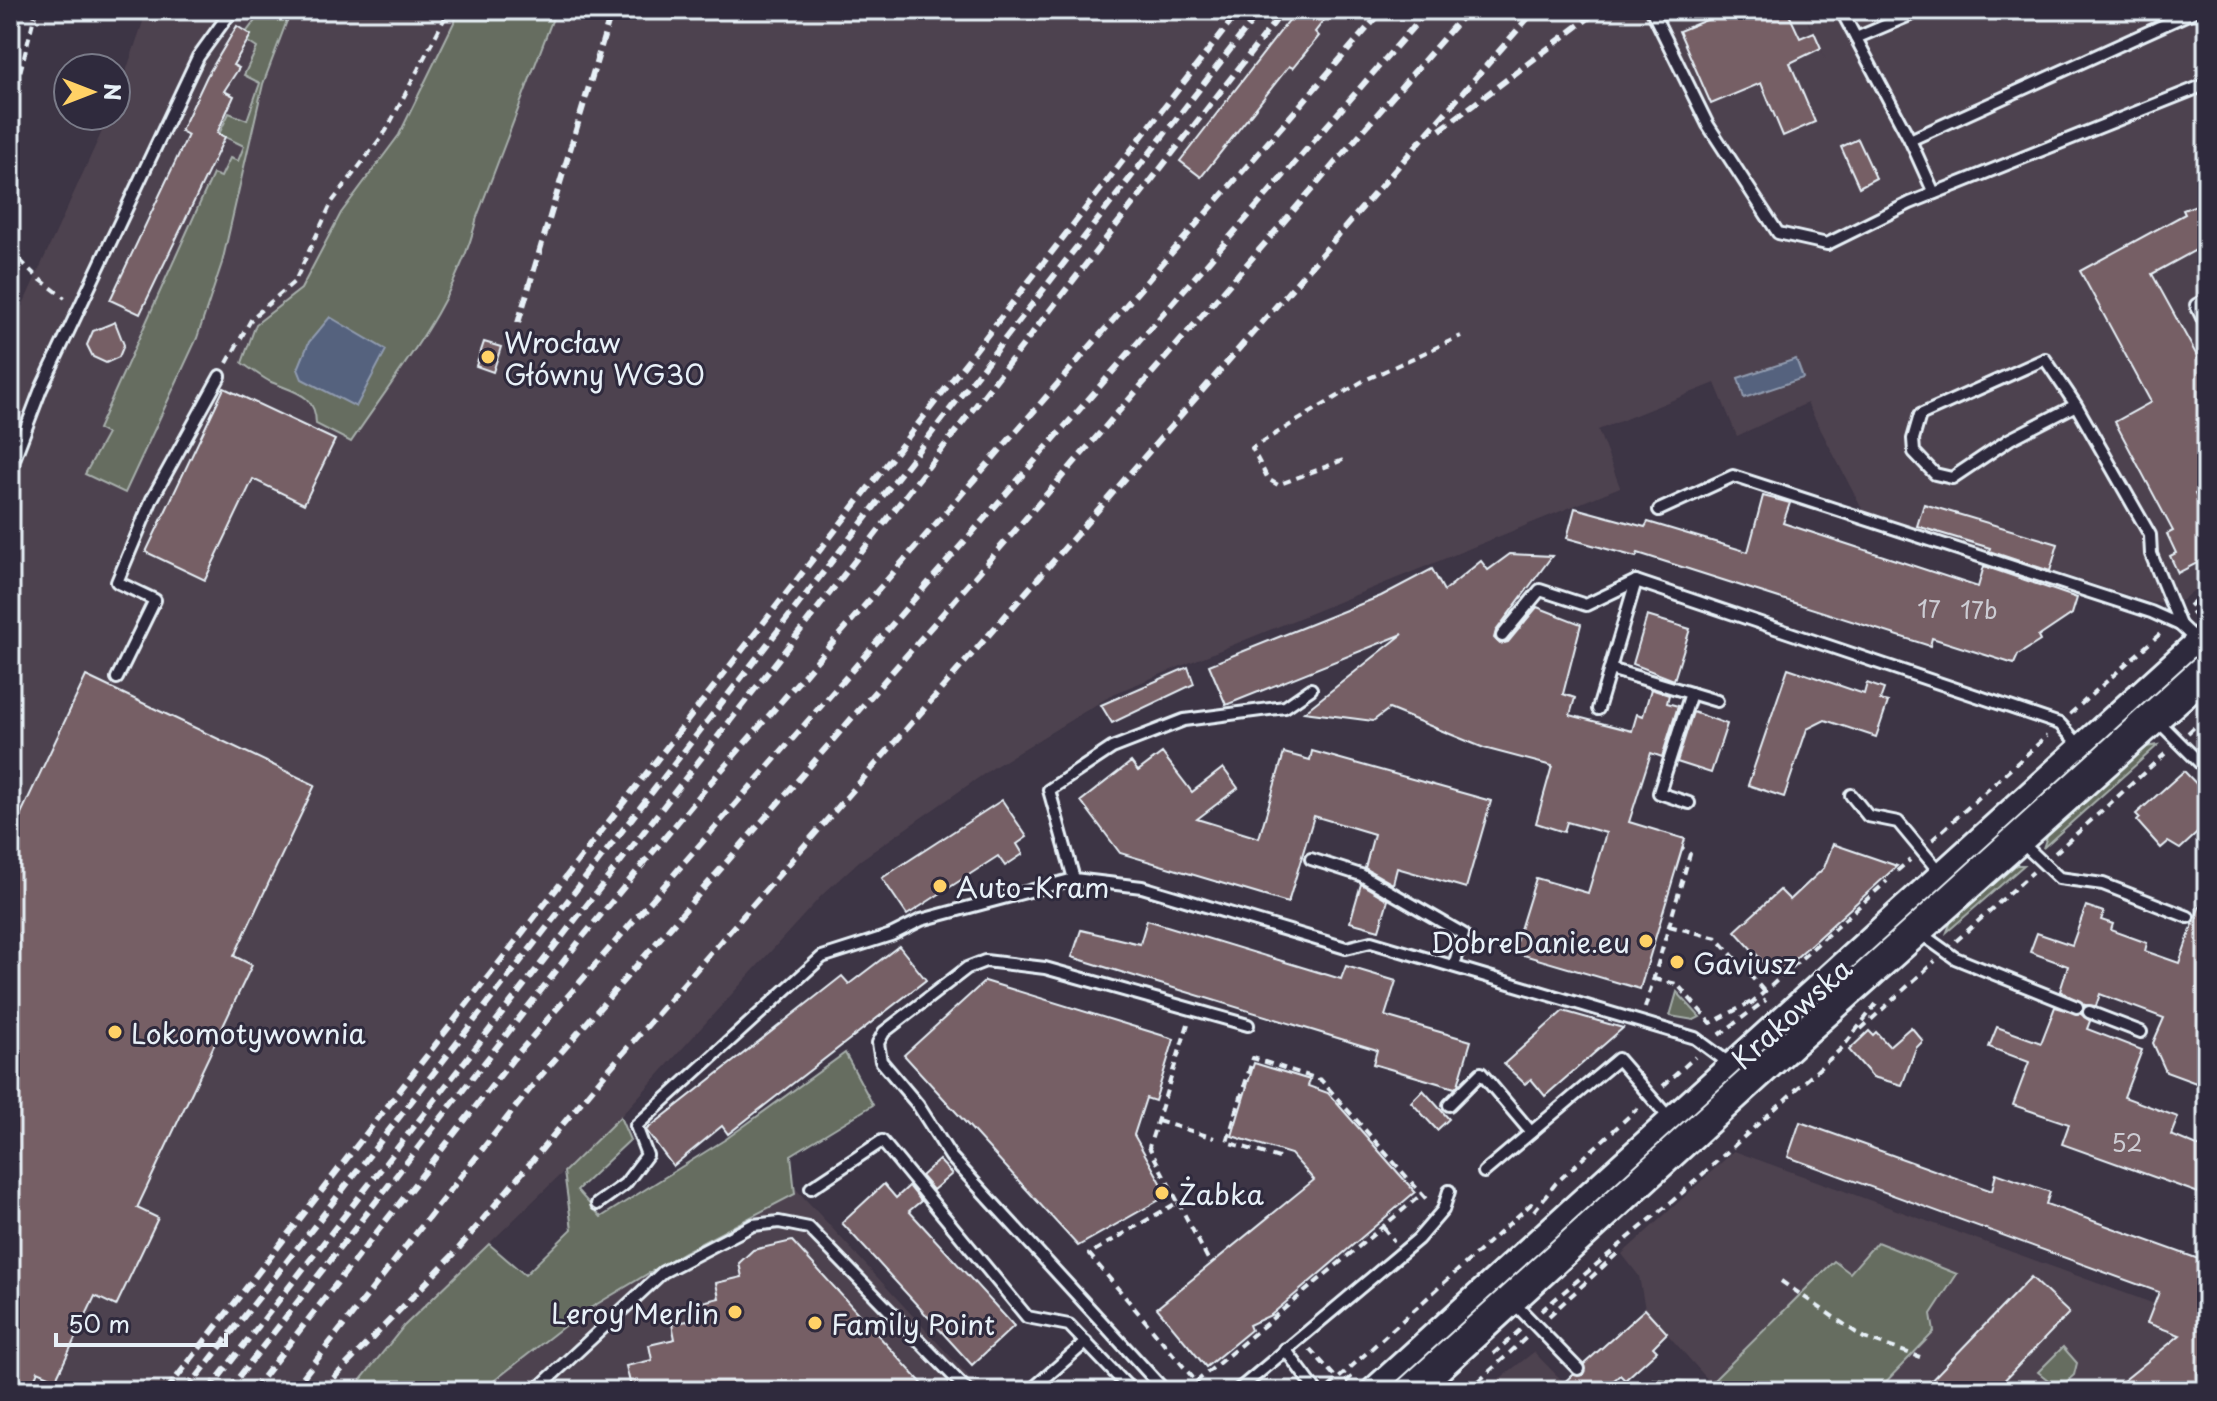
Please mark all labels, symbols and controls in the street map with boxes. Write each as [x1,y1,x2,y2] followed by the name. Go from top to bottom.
[52,52,132,132] north arrow
[97,83,130,101] text: N
[504,320,705,395] place label: Wrocław Główny WG30
[479,348,497,366] marker: Wrocław Główny WG30
[1917,590,1941,626] house number: 17
[1960,591,1998,627] house number: 17b
[956,865,1110,908] place label: Auto-Kram
[931,877,949,895] marker: Auto-Kram
[1431,920,1630,963] place label: DobreDanie.eu
[1637,932,1655,950] marker: DobreDanie.eu
[1693,941,1796,984] place label: Gaviusz
[1721,947,1861,1079] street label: Krakowska
[1668,953,1686,971] marker: Gaviusz
[131,1011,366,1054] place label: Lokomotywownia
[106,1023,124,1041] marker: Lokomotywownia
[2111,1124,2143,1160] house number: 52
[1178,1172,1265,1215] place label: Żabka
[1153,1184,1171,1202] marker: Żabka
[551,1291,719,1334] place label: Leroy Merlin
[56,1297,226,1347] scale bar
[831,1302,995,1345] place label: Family Point
[726,1303,744,1321] marker: Leroy Merlin
[68,1305,130,1341] text: 50 m
[806,1314,824,1332] marker: Family Point

